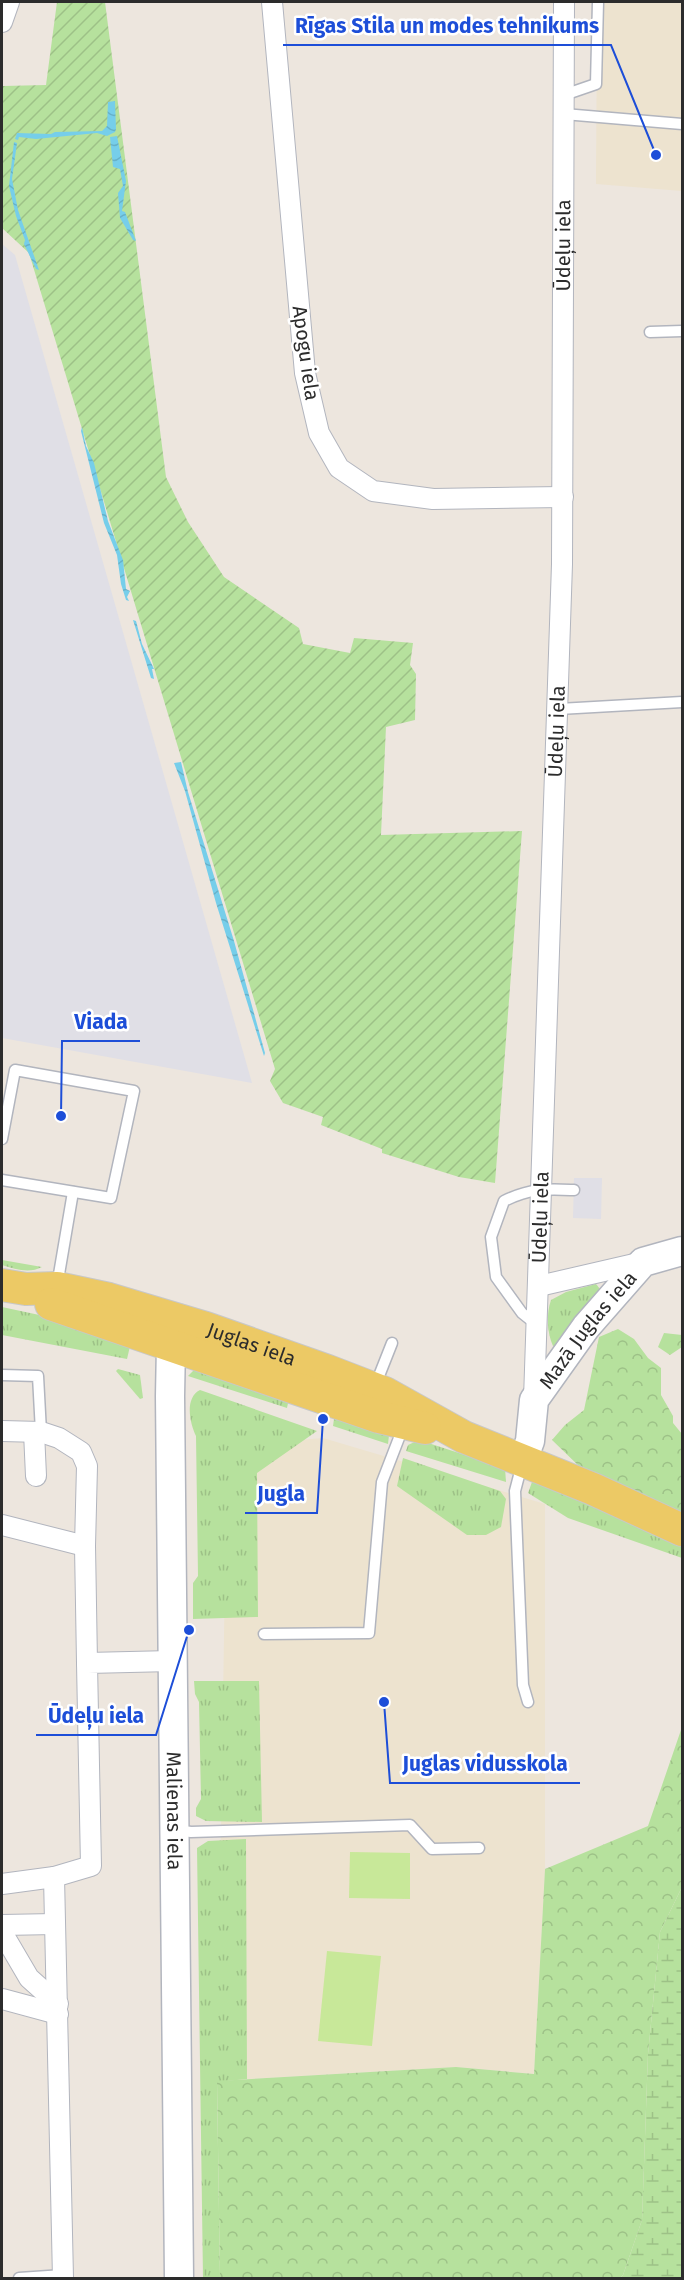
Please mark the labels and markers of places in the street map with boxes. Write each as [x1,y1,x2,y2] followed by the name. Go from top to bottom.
[283,6,611,45] callout: Rīgas Stila un modes tehnikums
[62,1002,140,1041] callout: Viada
[245,1474,317,1513] callout: Jugla
[36,1696,156,1735] callout: Ūdeļu iela
[390,1744,580,1783] callout: Juglas vidusskola

